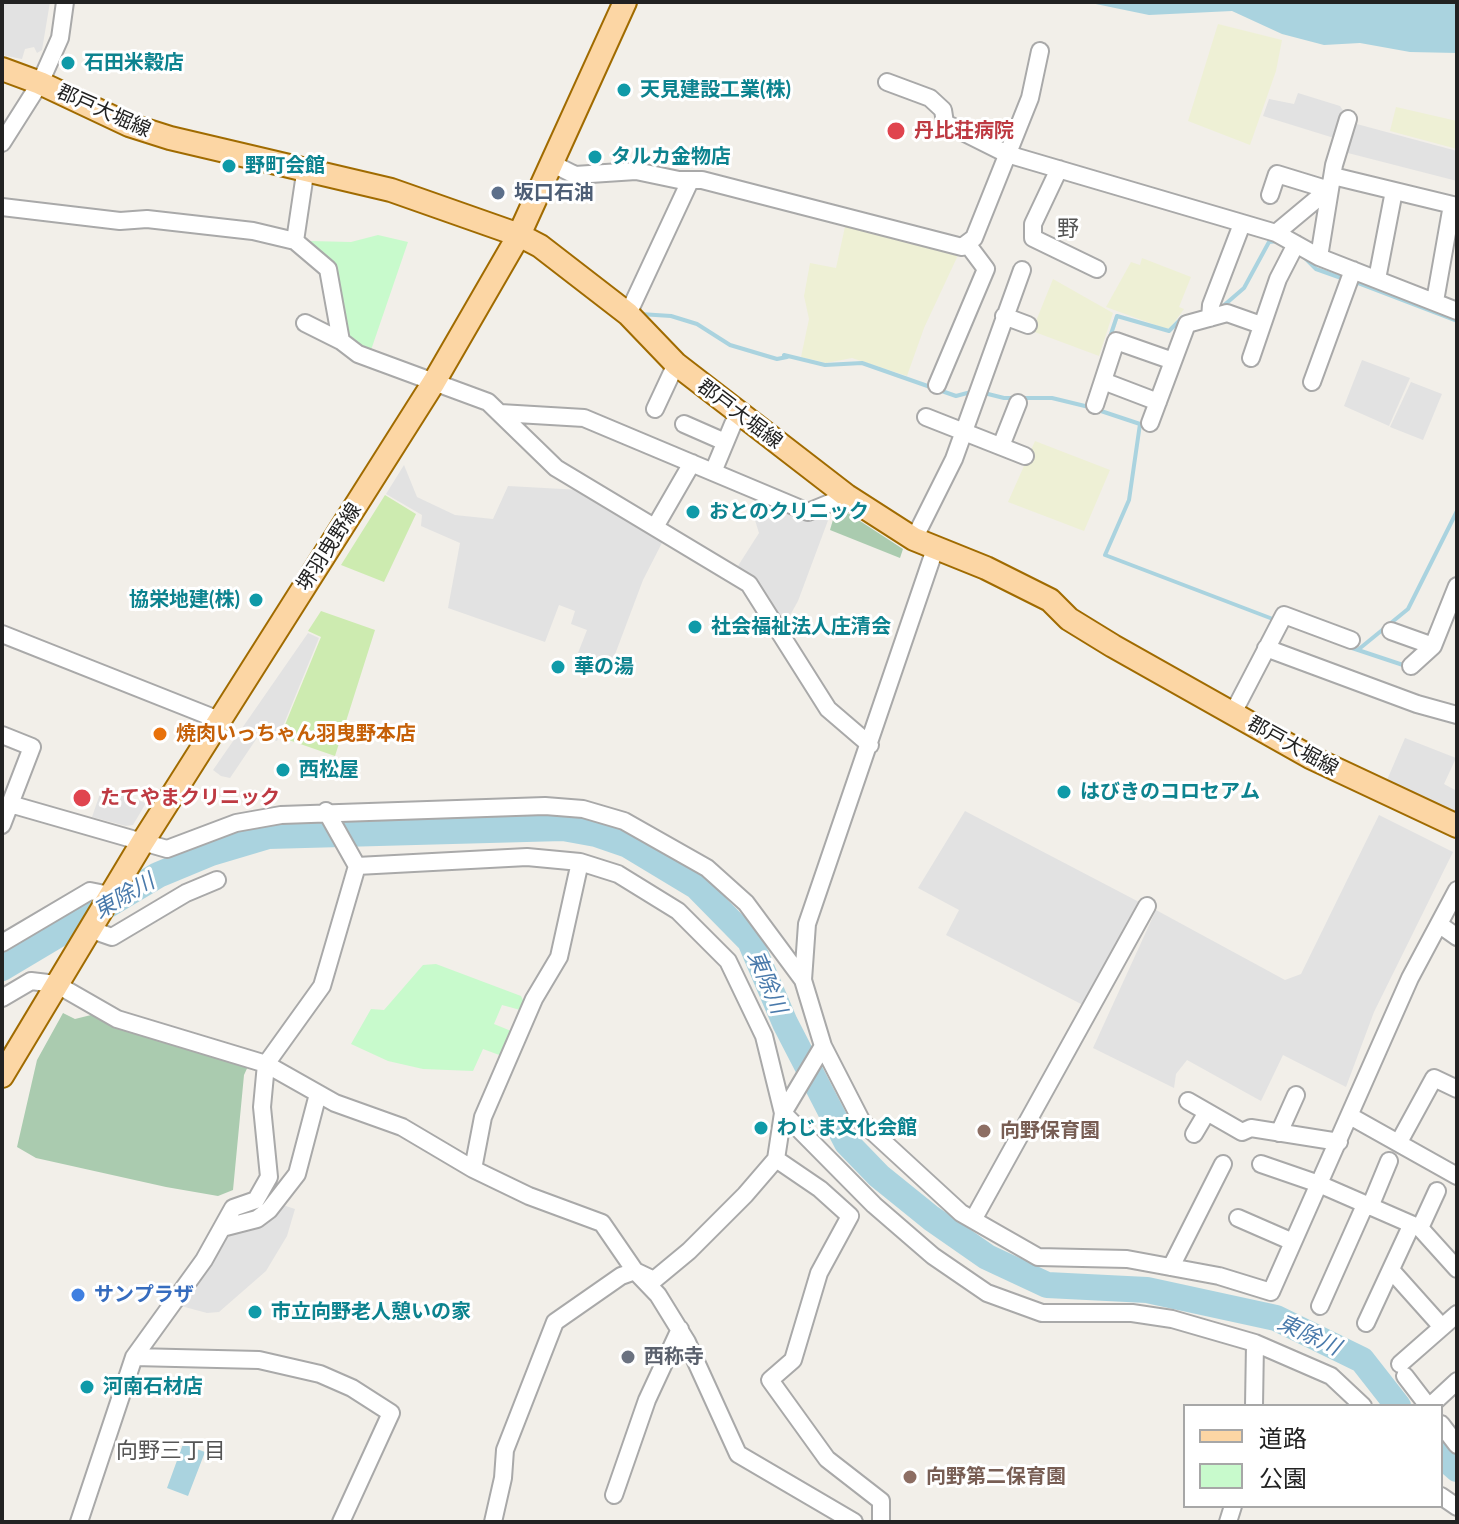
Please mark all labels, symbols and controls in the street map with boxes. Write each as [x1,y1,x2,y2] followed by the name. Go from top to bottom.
[84,51,184,75] place label: 石田米穀店
[59,54,77,72] marker: 石田米穀店
[640,78,791,102] place label: 天見建設工業(株)
[53,80,155,142] street label: 郡戸大堀線
[615,81,633,99] marker: 天見建設工業(株)
[914,119,1014,143] place label: 丹比荘病院
[885,120,907,142] marker: 丹比荘病院
[611,145,731,169] place label: タルカ金物店
[586,148,604,166] marker: タルカ金物店
[245,154,325,178] place label: 野町会館
[220,157,238,175] marker: 野町会館
[514,181,594,205] place label: 坂口石油
[489,184,507,202] marker: 坂口石油
[1057,216,1079,242] district label: 野
[693,374,787,454] street label: 郡戸大堀線
[292,499,366,595] street label: 堺羽曳野線
[709,500,869,524] place label: おとのクリニック
[684,503,702,521] marker: おとのクリニック
[129,588,240,612] place label: 協栄地建(株)
[247,591,265,609] marker: 協栄地建(株)
[711,615,891,639] place label: 社会福祉法人庄清会
[686,618,704,636] marker: 社会福祉法人庄清会
[574,655,634,679] place label: 華の湯
[549,658,567,676] marker: 華の湯
[1243,711,1343,781] street label: 郡戸大堀線
[176,722,416,746] place label: 焼肉いっちゃん羽曳野本店
[151,725,169,743] marker: 焼肉いっちゃん羽曳野本店
[299,758,359,782] place label: 西松屋
[274,761,292,779] marker: 西松屋
[1080,780,1260,804] place label: はびきのコロセアム
[1055,783,1073,801] marker: はびきのコロセアム
[100,786,280,810] place label: たてやまクリニック
[71,787,93,809] marker: たてやまクリニック
[89,868,159,924] water label: 東除川
[742,946,792,1018] water label: 東除川
[777,1116,917,1140] place label: わじま文化会館
[752,1119,770,1137] marker: わじま文化会館
[1000,1119,1100,1143] place label: 向野保育園
[975,1122,993,1140] marker: 向野保育園
[94,1283,194,1307] place label: サンプラザ
[69,1286,87,1304] marker: サンプラザ
[271,1300,471,1324] place label: 市立向野老人憩いの家
[246,1303,264,1321] marker: 市立向野老人憩いの家
[1274,1309,1344,1361] water label: 東除川
[644,1345,704,1369] place label: 西称寺
[619,1348,637,1366] marker: 西称寺
[103,1375,203,1399] place label: 河南石材店
[78,1378,96,1396] marker: 河南石材店
[1183,1404,1443,1508] legend
[1259,1423,1307,1452] text: 道路
[116,1438,226,1464] district label: 向野三丁目
[1259,1463,1307,1492] text: 公園
[926,1465,1066,1489] place label: 向野第二保育園
[901,1468,919,1486] marker: 向野第二保育園

